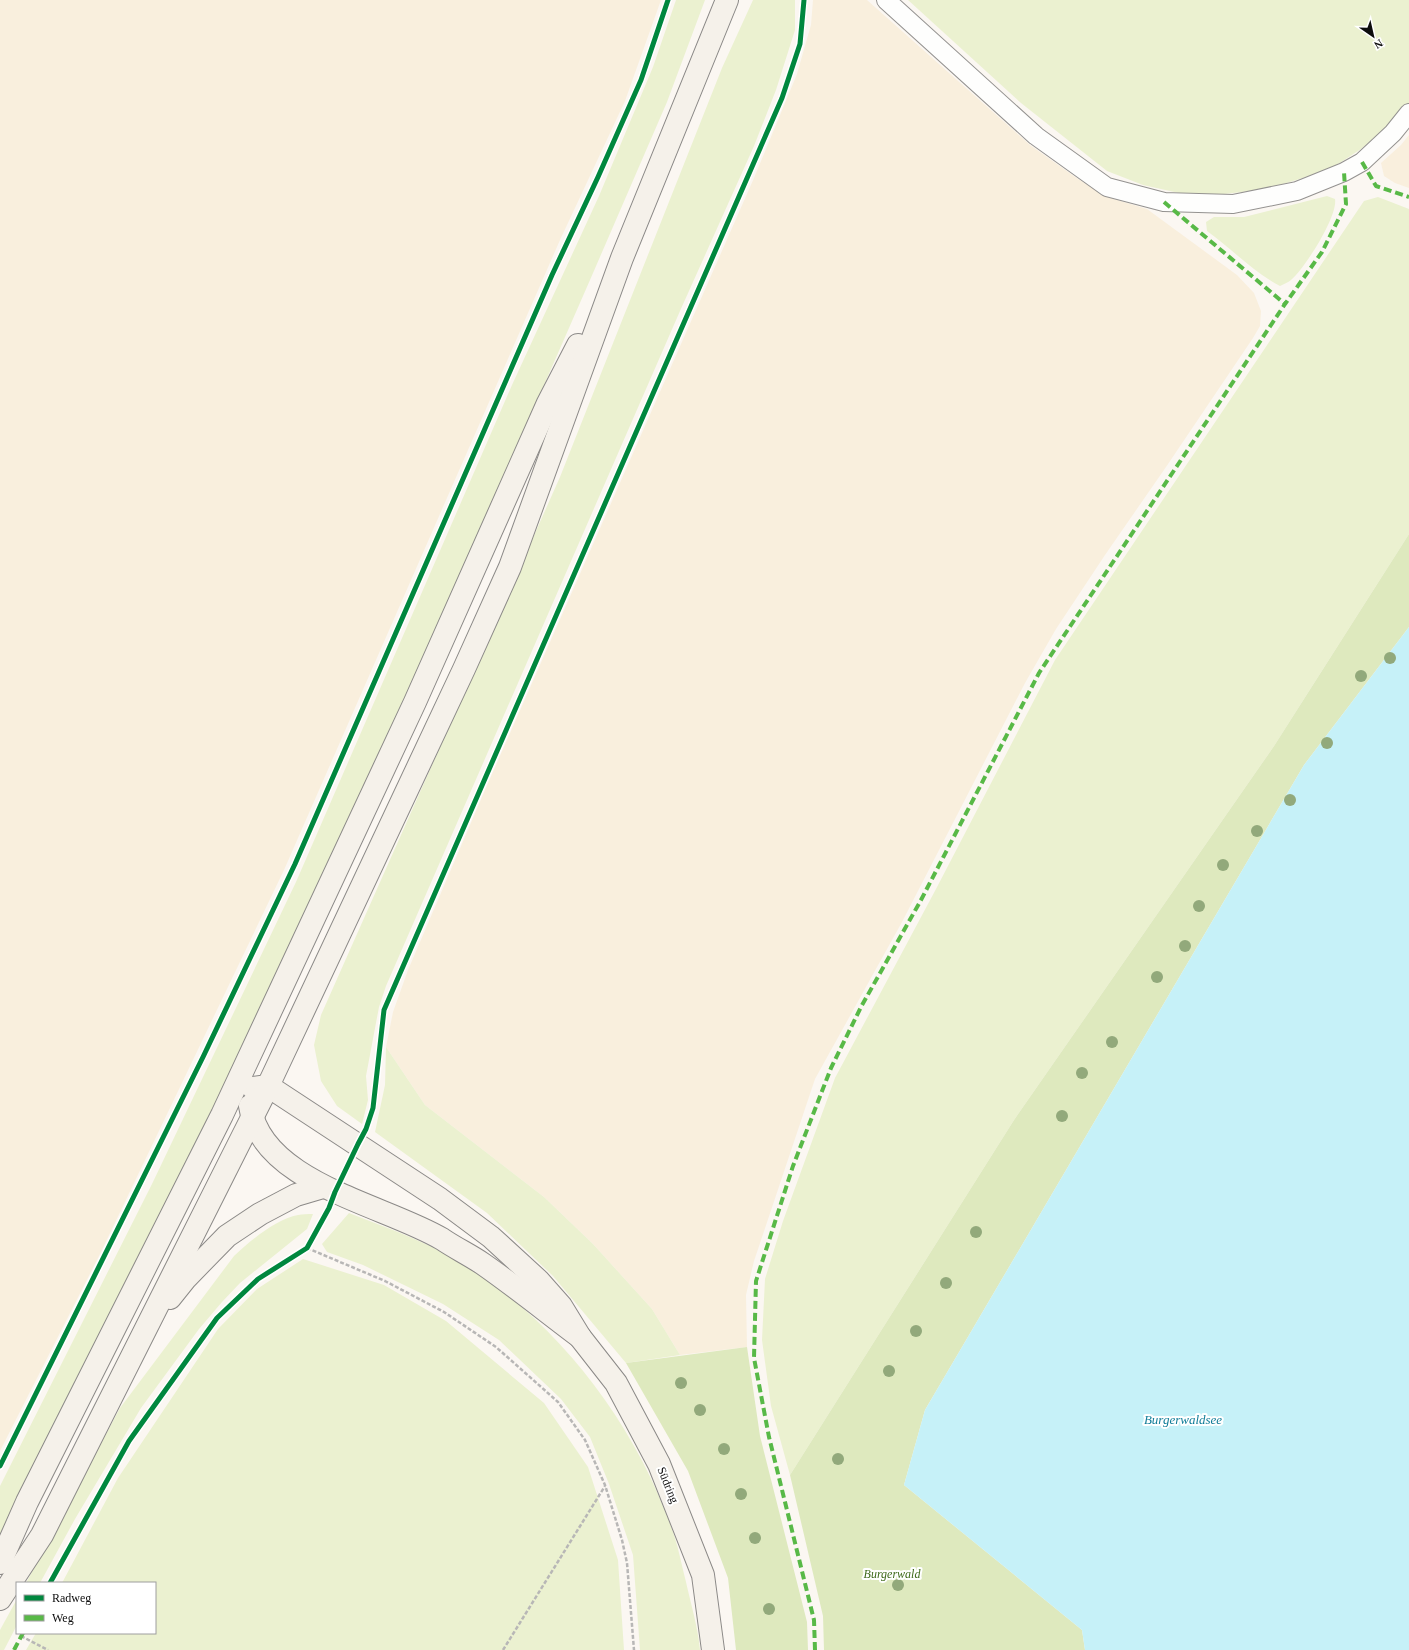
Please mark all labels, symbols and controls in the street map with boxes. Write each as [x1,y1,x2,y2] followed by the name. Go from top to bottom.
[1353,16,1393,56] north arrow
[1372,37,1385,52] text: N
[1144,1412,1222,1427] water label: Burgerwaldsee
[654,1465,682,1505] street label: Südring
[864,1567,921,1581] park label: Burgerwald
[16,1582,156,1634] legend
[52,1591,91,1605] text: Radweg
[52,1611,74,1625] text: Weg

